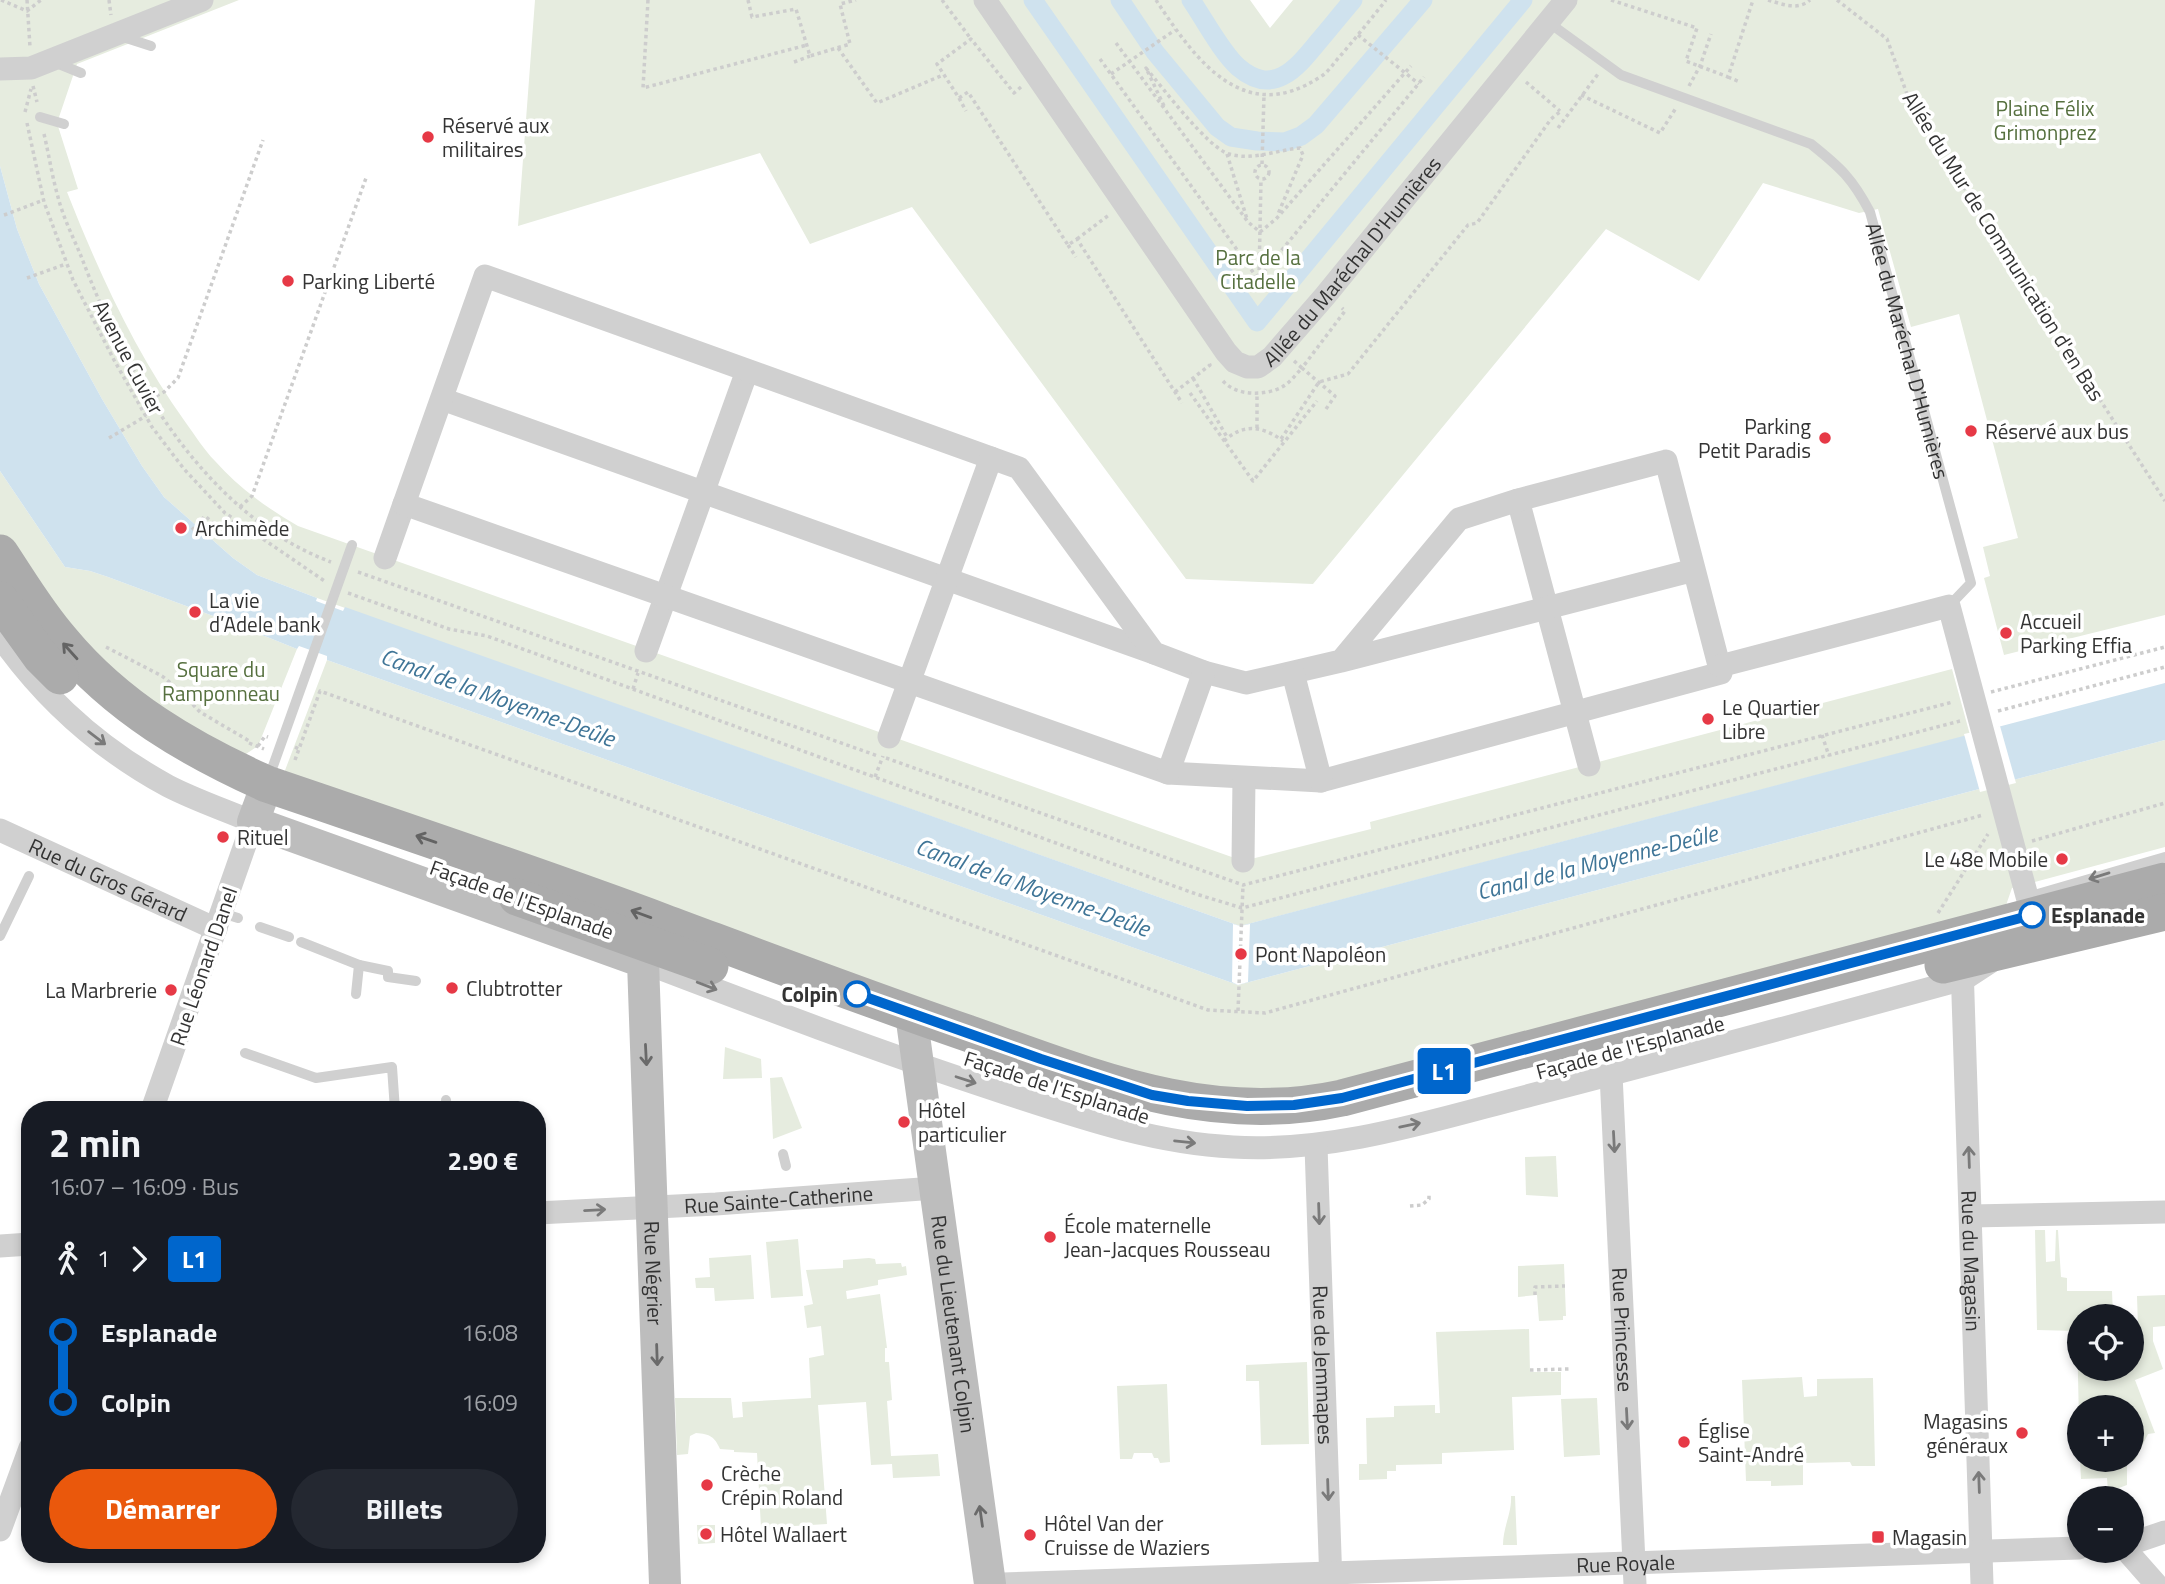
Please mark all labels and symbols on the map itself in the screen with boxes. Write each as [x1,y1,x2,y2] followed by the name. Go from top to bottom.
[1895,85,2113,407] street label: Allée du Mur de Communication d'en Bas
[1993,92,2097,148] park label: Plaine Félix Grimonprez
[442,109,550,165] place label: Réservé aux militaires
[420,129,436,145] marker: Réservé aux militaires
[1256,149,1449,374] street label: Allée du Maréchal D'Humières
[1858,219,1958,483] street label: Allée du Maréchal D'Humières
[1215,241,1301,297] park label: Parc de la Citadelle
[302,265,435,297] place label: Parking Liberté
[280,273,296,289] marker: Parking Liberté
[85,294,173,420] street label: Avenue Cuvier
[1698,410,1811,466] place label: Parking Petit Paradis
[1985,415,2129,447] place label: Réservé aux bus
[1963,423,1979,439] marker: Réservé aux bus
[1817,430,1833,446] marker: Parking Petit Paradis
[195,512,289,544] place label: Archimède
[173,520,189,536] marker: Archimède
[209,584,321,640] place label: La vie d’Adele bank
[187,604,203,620] marker: La vie d’Adele bank
[2020,605,2133,661] place label: Accueil Parking Effia
[1998,625,2014,641] marker: Accueil Parking Effia
[376,638,621,756] water label: Canal de la Moyenne-Deûle
[62,642,78,660] one-way arrow
[162,653,280,709] park label: Square du Ramponneau
[1722,691,1820,747] place label: Le Quartier Libre
[1700,711,1716,727] marker: Le Quartier Libre
[87,730,106,745] one-way arrow
[1473,815,1722,909] water label: Canal de la Moyenne-Deûle
[237,821,289,853] place label: Rituel
[911,828,1156,946] water label: Canal de la Moyenne-Deûle
[24,829,193,930] street label: Rue du Gros Gérard
[215,829,231,845] marker: Rituel
[415,832,437,844] one-way arrow
[1924,843,2048,875] place label: Le 48e Mobile
[425,851,619,947] street label: Façade de l'Esplanade
[2054,851,2070,867] marker: Le 48e Mobile
[2089,870,2111,883] one-way arrow
[161,882,245,1050] street label: Rue Léonard Danel
[2051,899,2145,931] place label: Esplanade
[2019,902,2045,928] marker: Esplanade
[630,906,652,919] one-way arrow
[1255,938,1386,970] place label: Pont Napoléon
[1233,946,1249,962] marker: Pont Napoléon
[466,972,562,1004] place label: Clubtrotter
[45,974,157,1006] place label: La Marbrerie
[781,978,838,1010] place label: Colpin
[444,980,460,996] marker: Clubtrotter
[695,981,717,993] one-way arrow
[844,981,870,1007] marker: Colpin
[163,982,179,998] marker: La Marbrerie
[1532,1006,1728,1088] street label: Façade de l'Esplanade
[960,1042,1154,1132] street label: Façade de l'Esplanade
[639,1043,652,1066] one-way arrow
[1412,1048,1476,1094] line badge: L1
[955,1075,977,1088] one-way arrow
[918,1094,1006,1150] place label: Hôtel particulier
[896,1114,912,1130] marker: Hôtel particulier
[1398,1118,1421,1132] one-way arrow
[1608,1131,1621,1154] one-way arrow
[1173,1136,1196,1149] one-way arrow
[1963,1146,1976,1169] one-way arrow
[683,1177,874,1222] street label: Rue Sainte-Catherine
[1953,1190,1990,1332] street label: Rue du Magasin
[1312,1202,1325,1225] one-way arrow
[583,1203,606,1216] one-way arrow
[1064,1209,1271,1265] place label: École maternelle Jean-Jacques Rousseau
[923,1213,985,1435] street label: Rue du Lieutenant Colpin
[636,1220,672,1326] street label: Rue Négrier
[1042,1229,1058,1245] marker: École maternelle Jean-Jacques Rousseau
[1604,1267,1642,1393] street label: Rue Princesse
[1305,1285,1342,1445] street label: Rue de Jemmapes
[651,1344,664,1367] one-way arrow
[1923,1405,2009,1461] place label: Magasins généraux
[1621,1407,1634,1430] one-way arrow
[1698,1414,1804,1470] place label: Église Saint-André
[2014,1425,2030,1441] marker: Magasins généraux
[1676,1434,1692,1450] marker: Église Saint-André
[721,1457,843,1513] place label: Crèche Crépin Roland
[1972,1471,1985,1494] one-way arrow
[699,1477,715,1493] marker: Crèche Crépin Roland
[1321,1478,1335,1501] one-way arrow
[974,1505,987,1528] one-way arrow
[1044,1507,1210,1563] place label: Hôtel Van der Cruisse de Waziers
[720,1518,847,1550] place label: Hôtel Wallaert
[1892,1521,1967,1553] place label: Magasin
[698,1526,714,1542] marker: Hôtel Wallaert
[1022,1527,1038,1543] marker: Hôtel Van der Cruisse de Waziers
[1870,1529,1886,1545] marker: Magasin
[1576,1546,1676,1581] street label: Rue Royale

